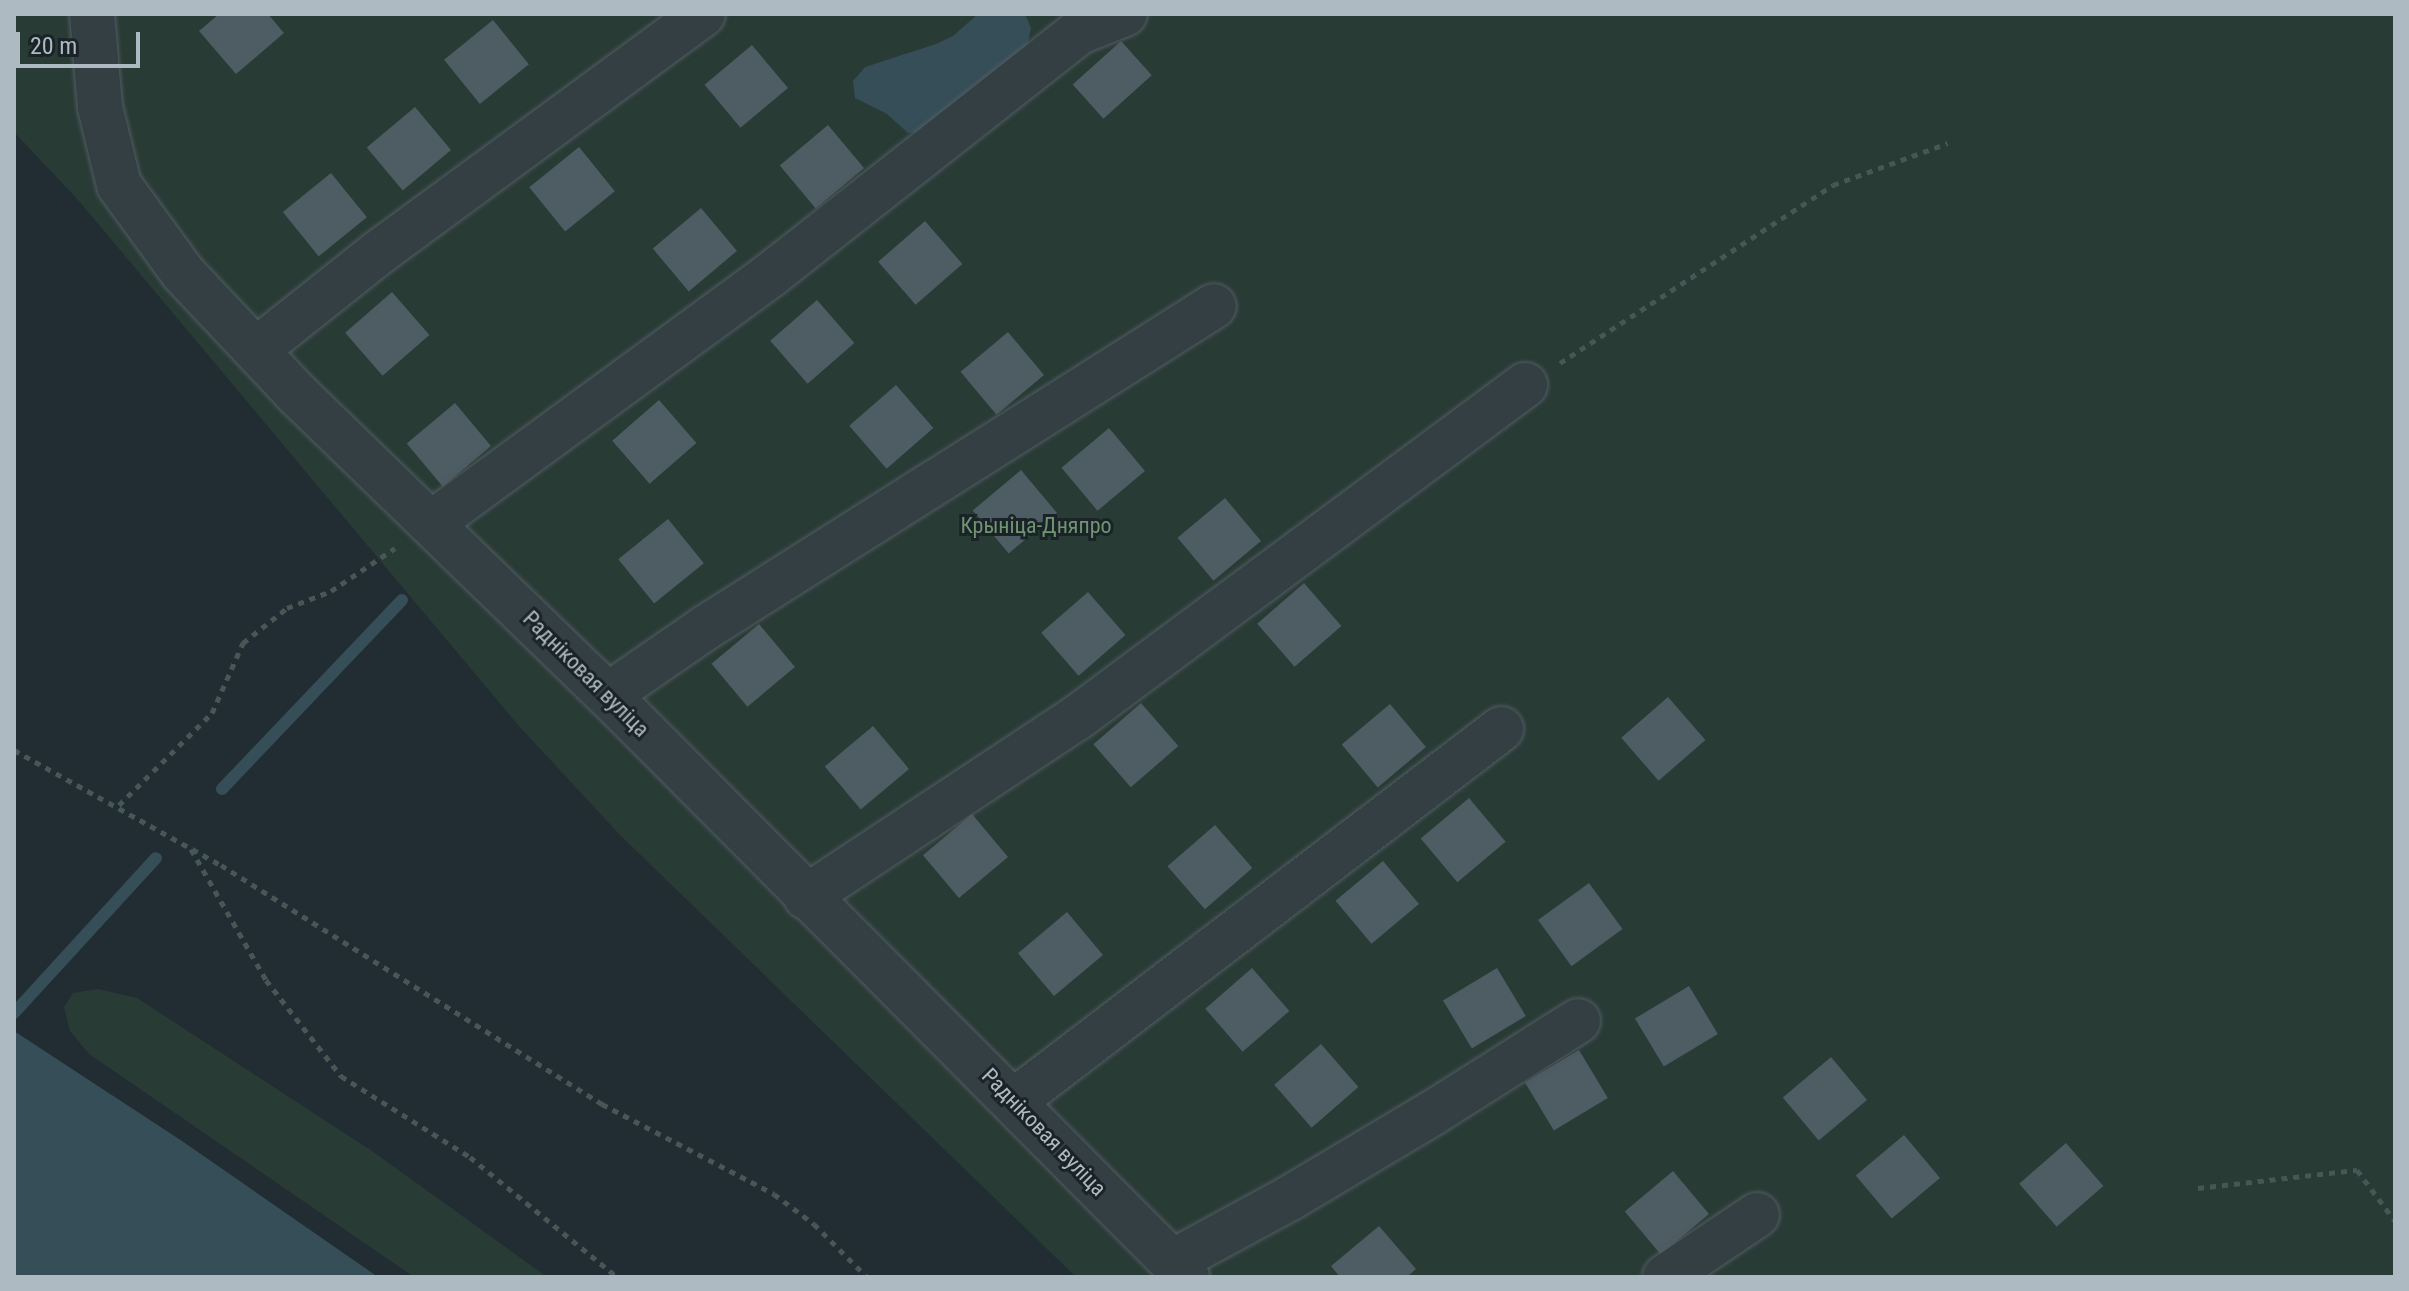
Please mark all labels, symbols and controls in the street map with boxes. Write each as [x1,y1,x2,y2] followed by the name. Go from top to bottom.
[20,16,144,66] scale bar
[30,32,77,60] text: 20 m
[960,513,1112,539] park label: Крыніца-Дняпро
[518,606,654,742] street label: Радніковая вуліца
[976,1063,1112,1201] street label: Радніковая вуліца

